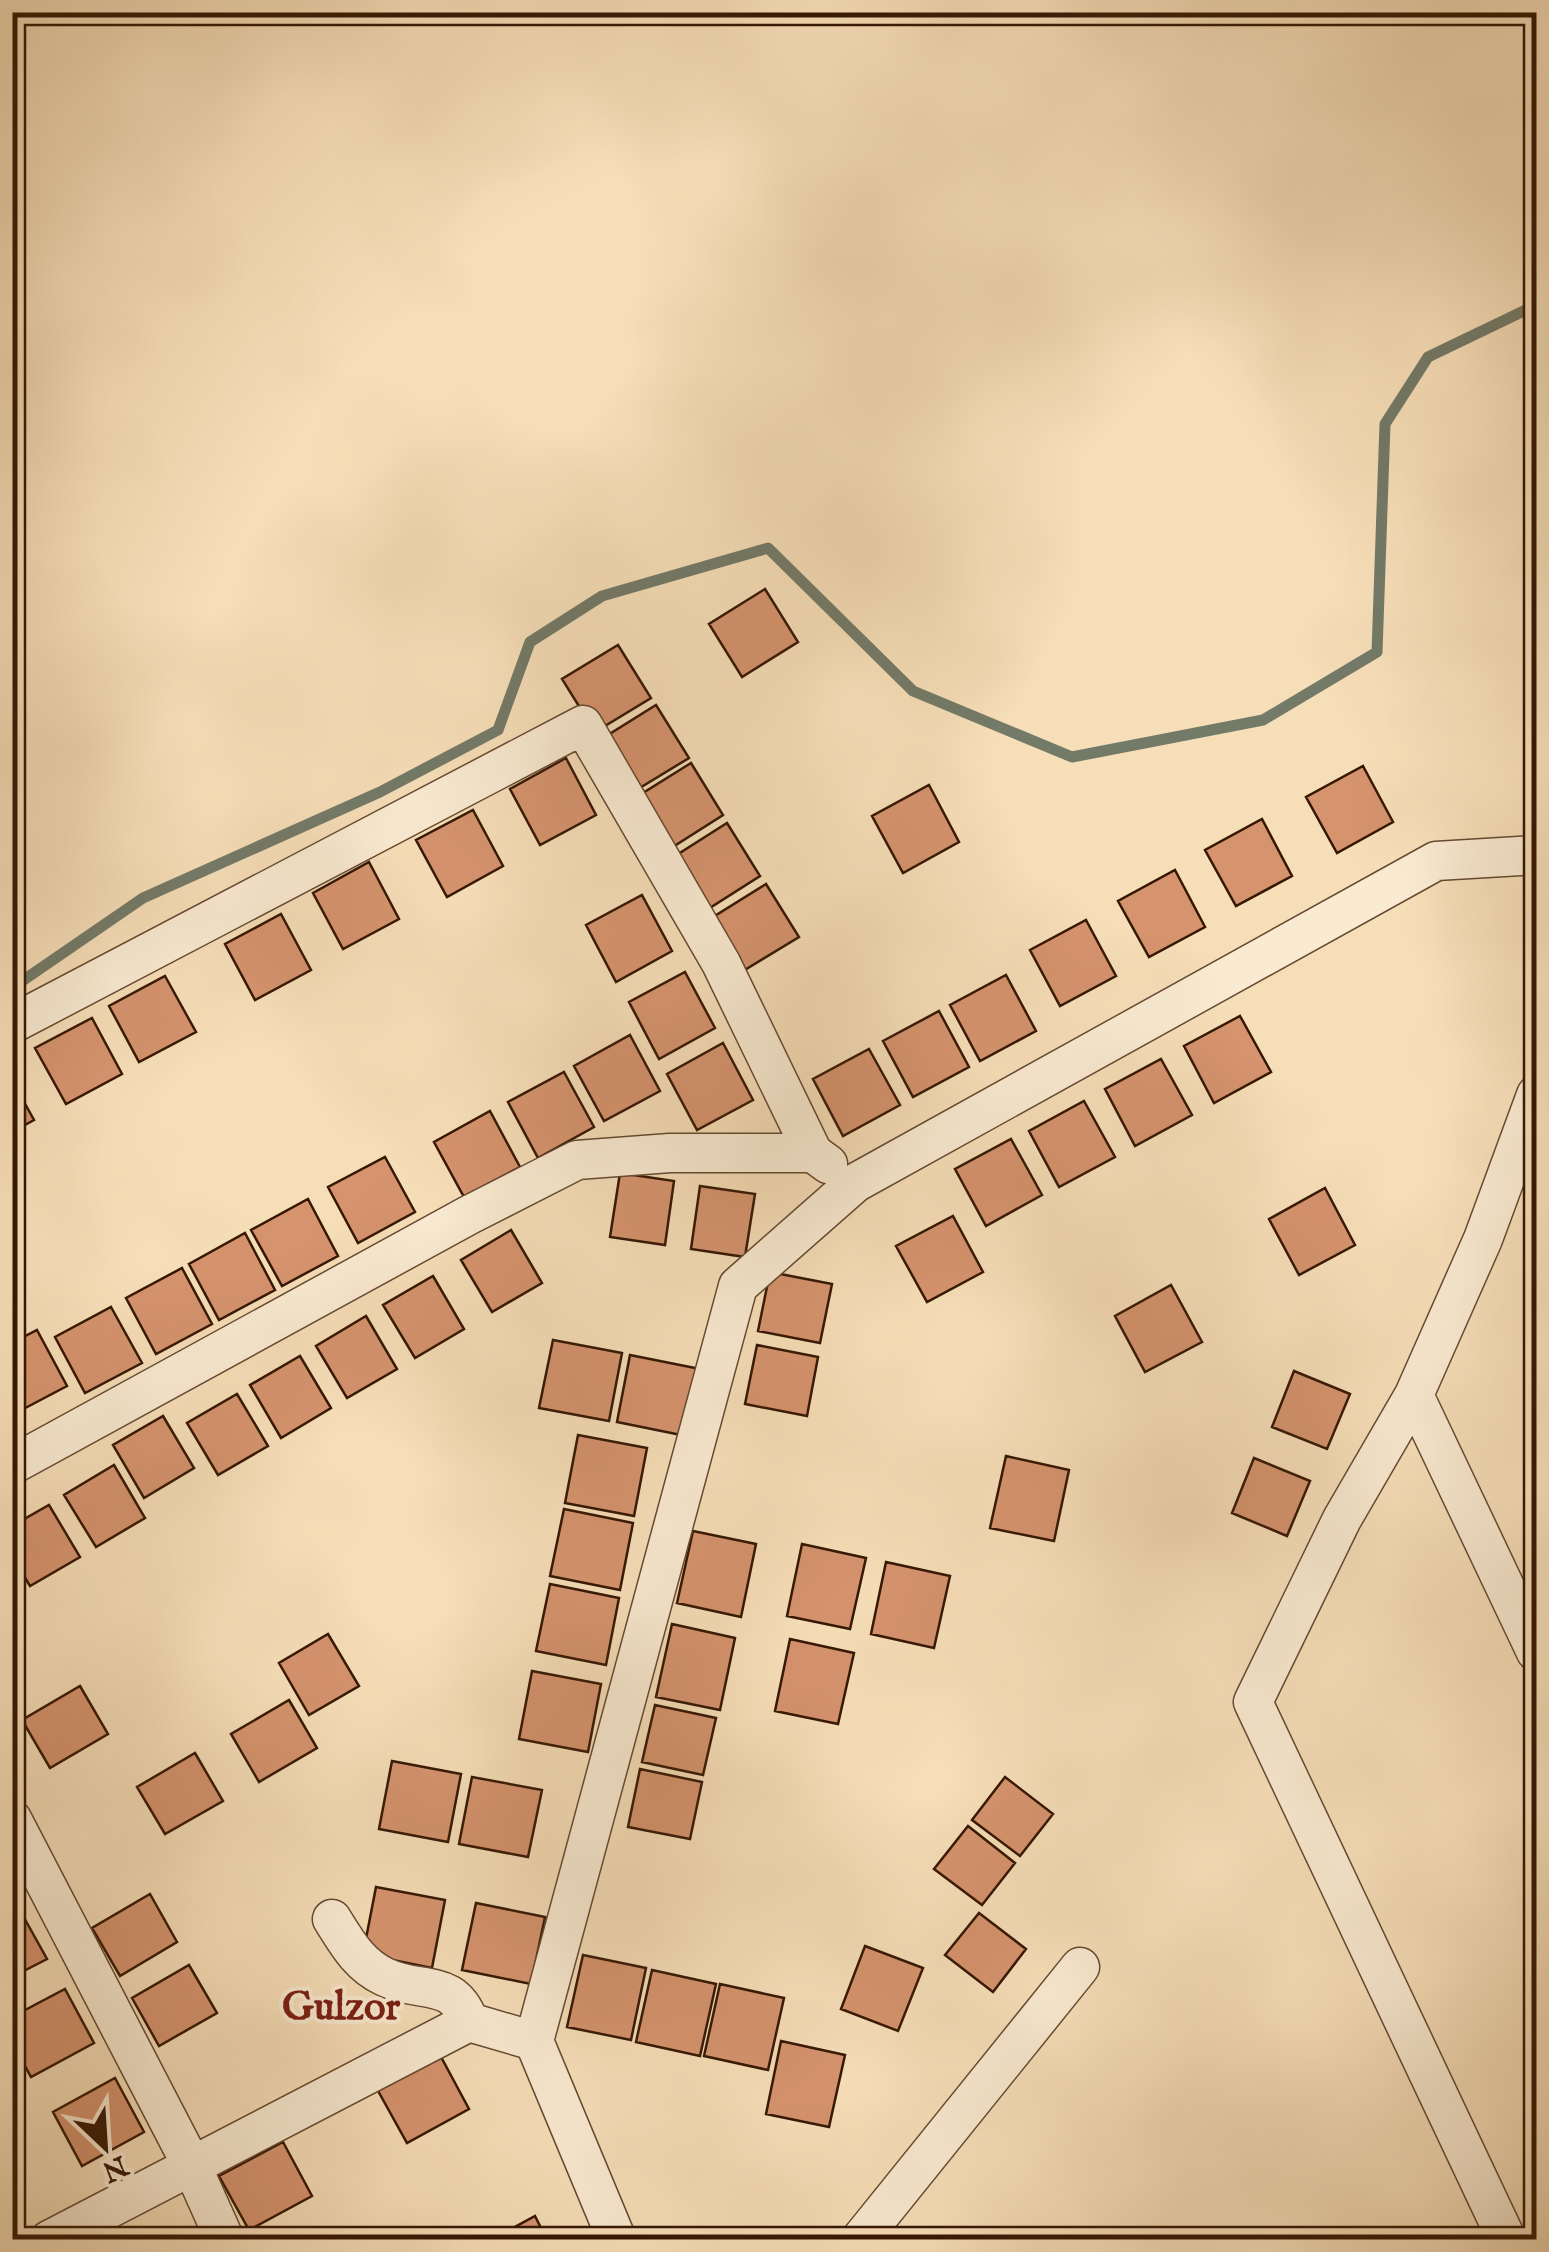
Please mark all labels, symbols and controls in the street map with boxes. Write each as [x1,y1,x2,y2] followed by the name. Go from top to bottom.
[282,1983,400,2034] district label: Gulzor
[55,2097,155,2197] north arrow
[96,2146,134,2188] text: N

